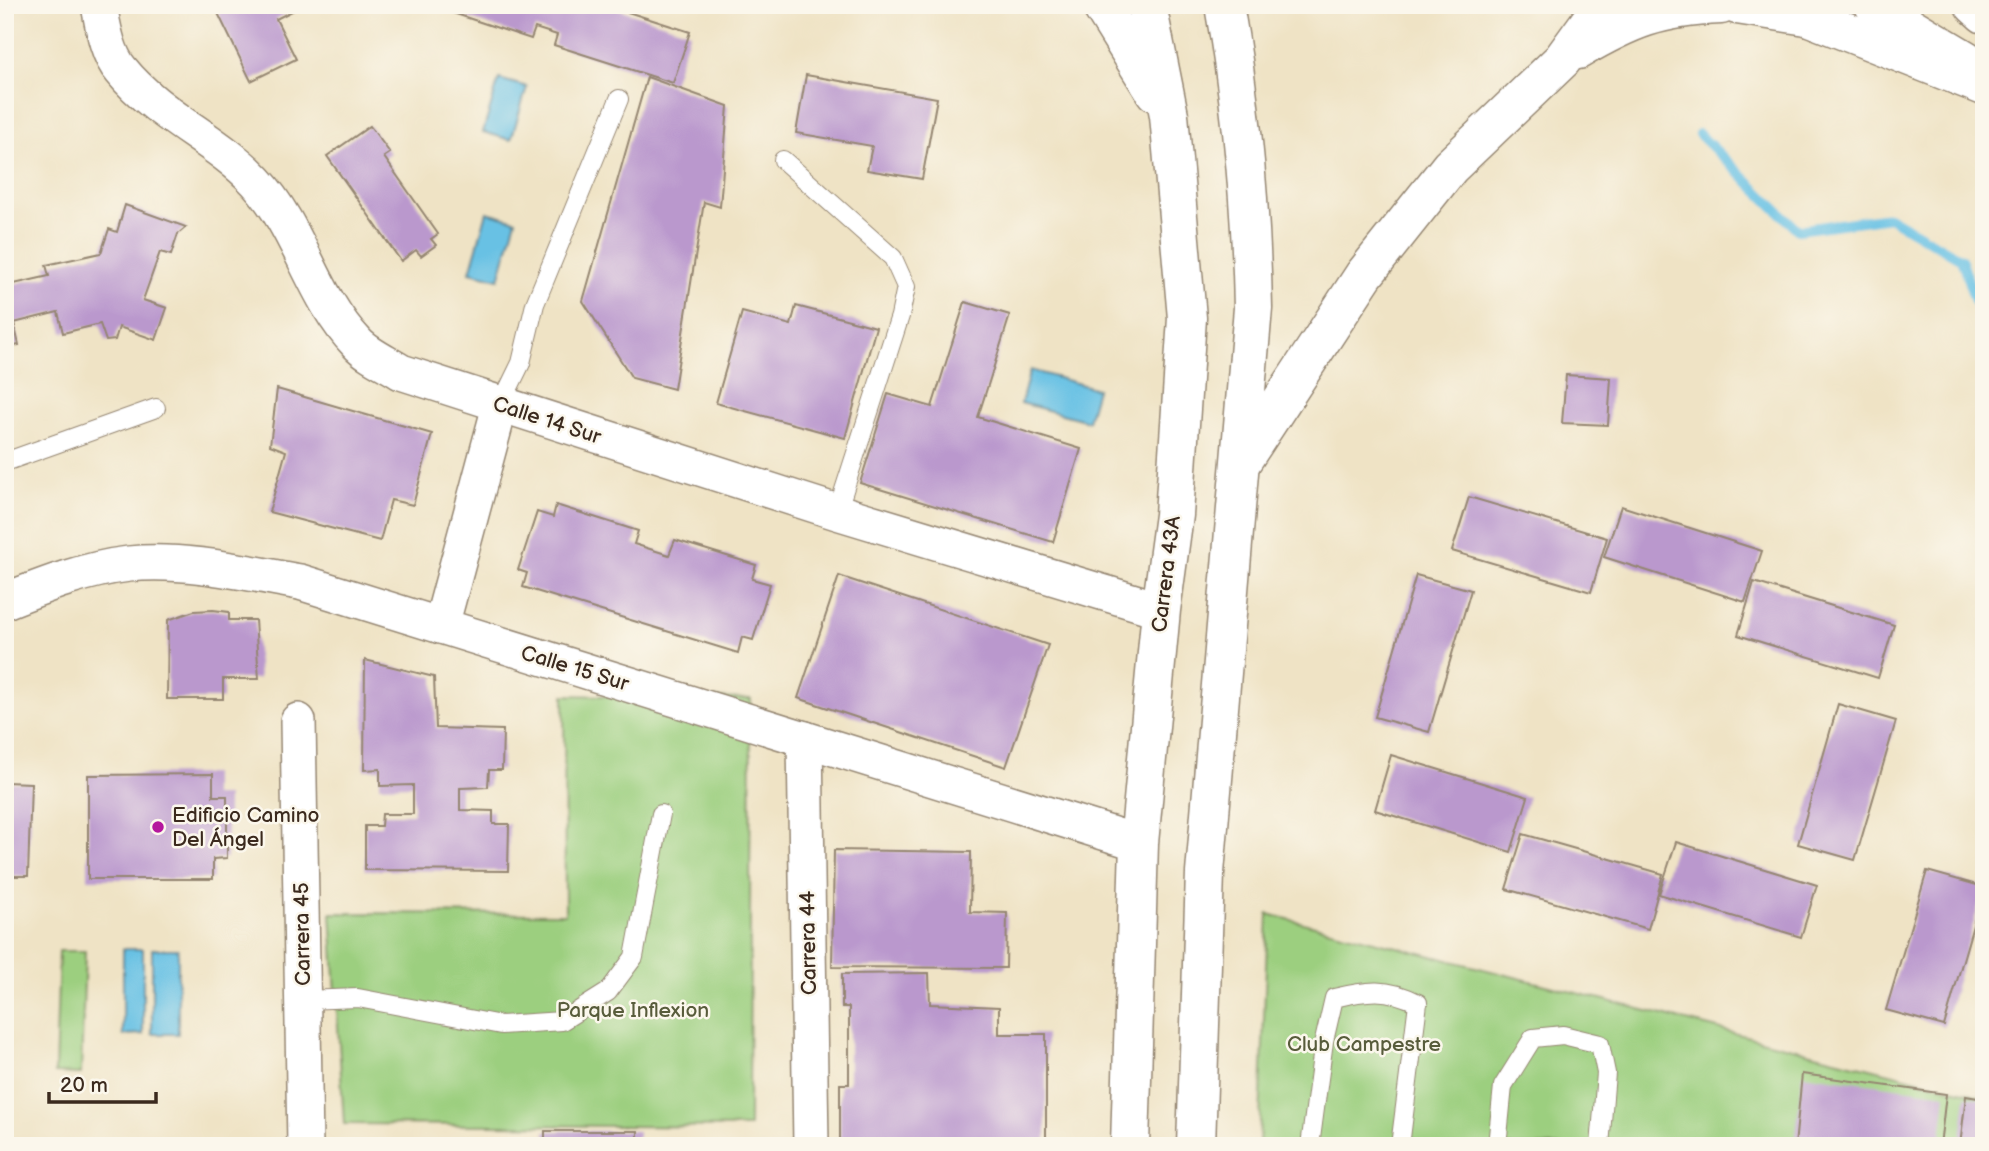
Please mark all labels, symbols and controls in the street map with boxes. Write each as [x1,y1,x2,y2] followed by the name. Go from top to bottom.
[490,391,605,450] street label: Calle 14 Sur
[1147,514,1186,634] street label: Carrera 43A
[518,640,632,697] street label: Calle 15 Sur
[172,803,320,852] place label: Edificio Camino Del Ángel
[150,819,166,835] marker: Edificio Camino Del Ángel
[289,882,316,986] street label: Carrera 45
[795,890,822,995] street label: Carrera 44
[557,998,709,1023] park label: Parque Inflexion
[1287,1032,1441,1057] park label: Club Campestre
[49,1060,156,1104] scale bar
[60,1073,108,1098] text: 20 m

